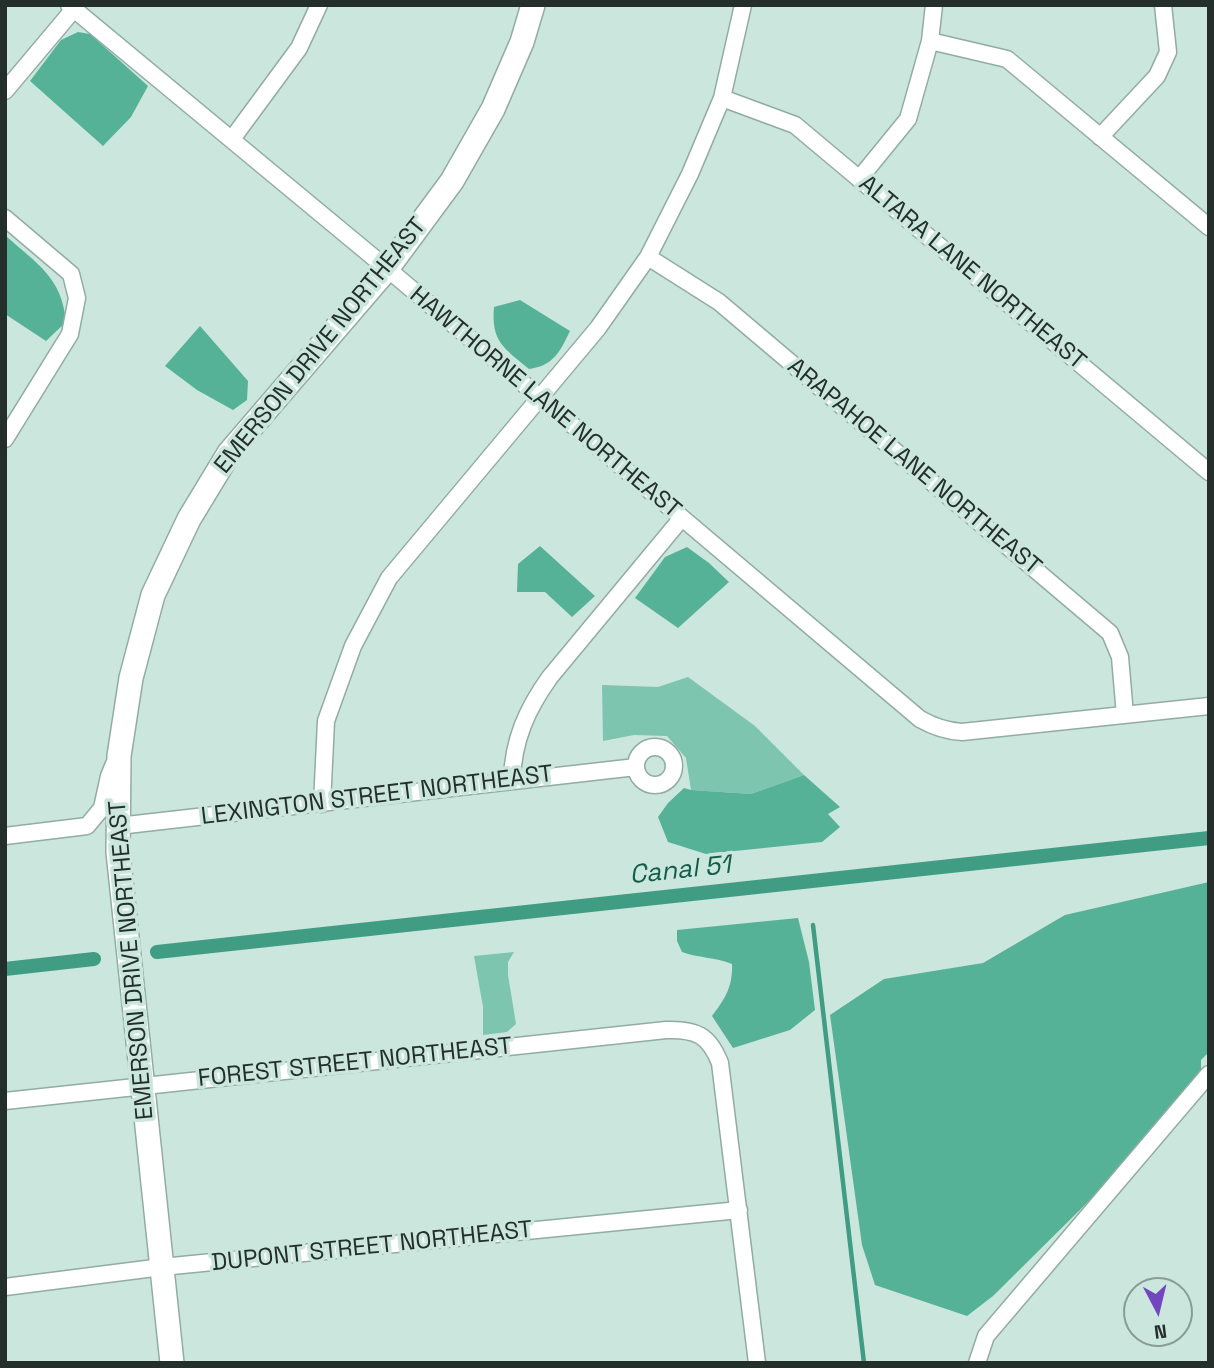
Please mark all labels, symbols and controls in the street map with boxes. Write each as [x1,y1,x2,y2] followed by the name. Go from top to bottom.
[853,170,1091,376] street label: ALTARA LANE NORTHEAST
[209,212,433,480] street label: EMERSON DRIVE NORTHEAST
[404,281,686,525] street label: HAWTHORNE LANE NORTHEAST
[781,352,1047,582] street label: ARAPAHOE LANE NORTHEAST
[199,760,555,832] street label: LEXINGTON STREET NORTHEAST
[104,799,160,1121] street label: EMERSON DRIVE NORTHEAST
[628,850,732,892] water label: Canal 51
[196,1032,514,1094] street label: FOREST STREET NORTHEAST
[210,1216,534,1278] street label: DUPONT STREET NORTHEAST
[1123,1277,1193,1347] north arrow
[1153,1318,1168,1345] text: N

